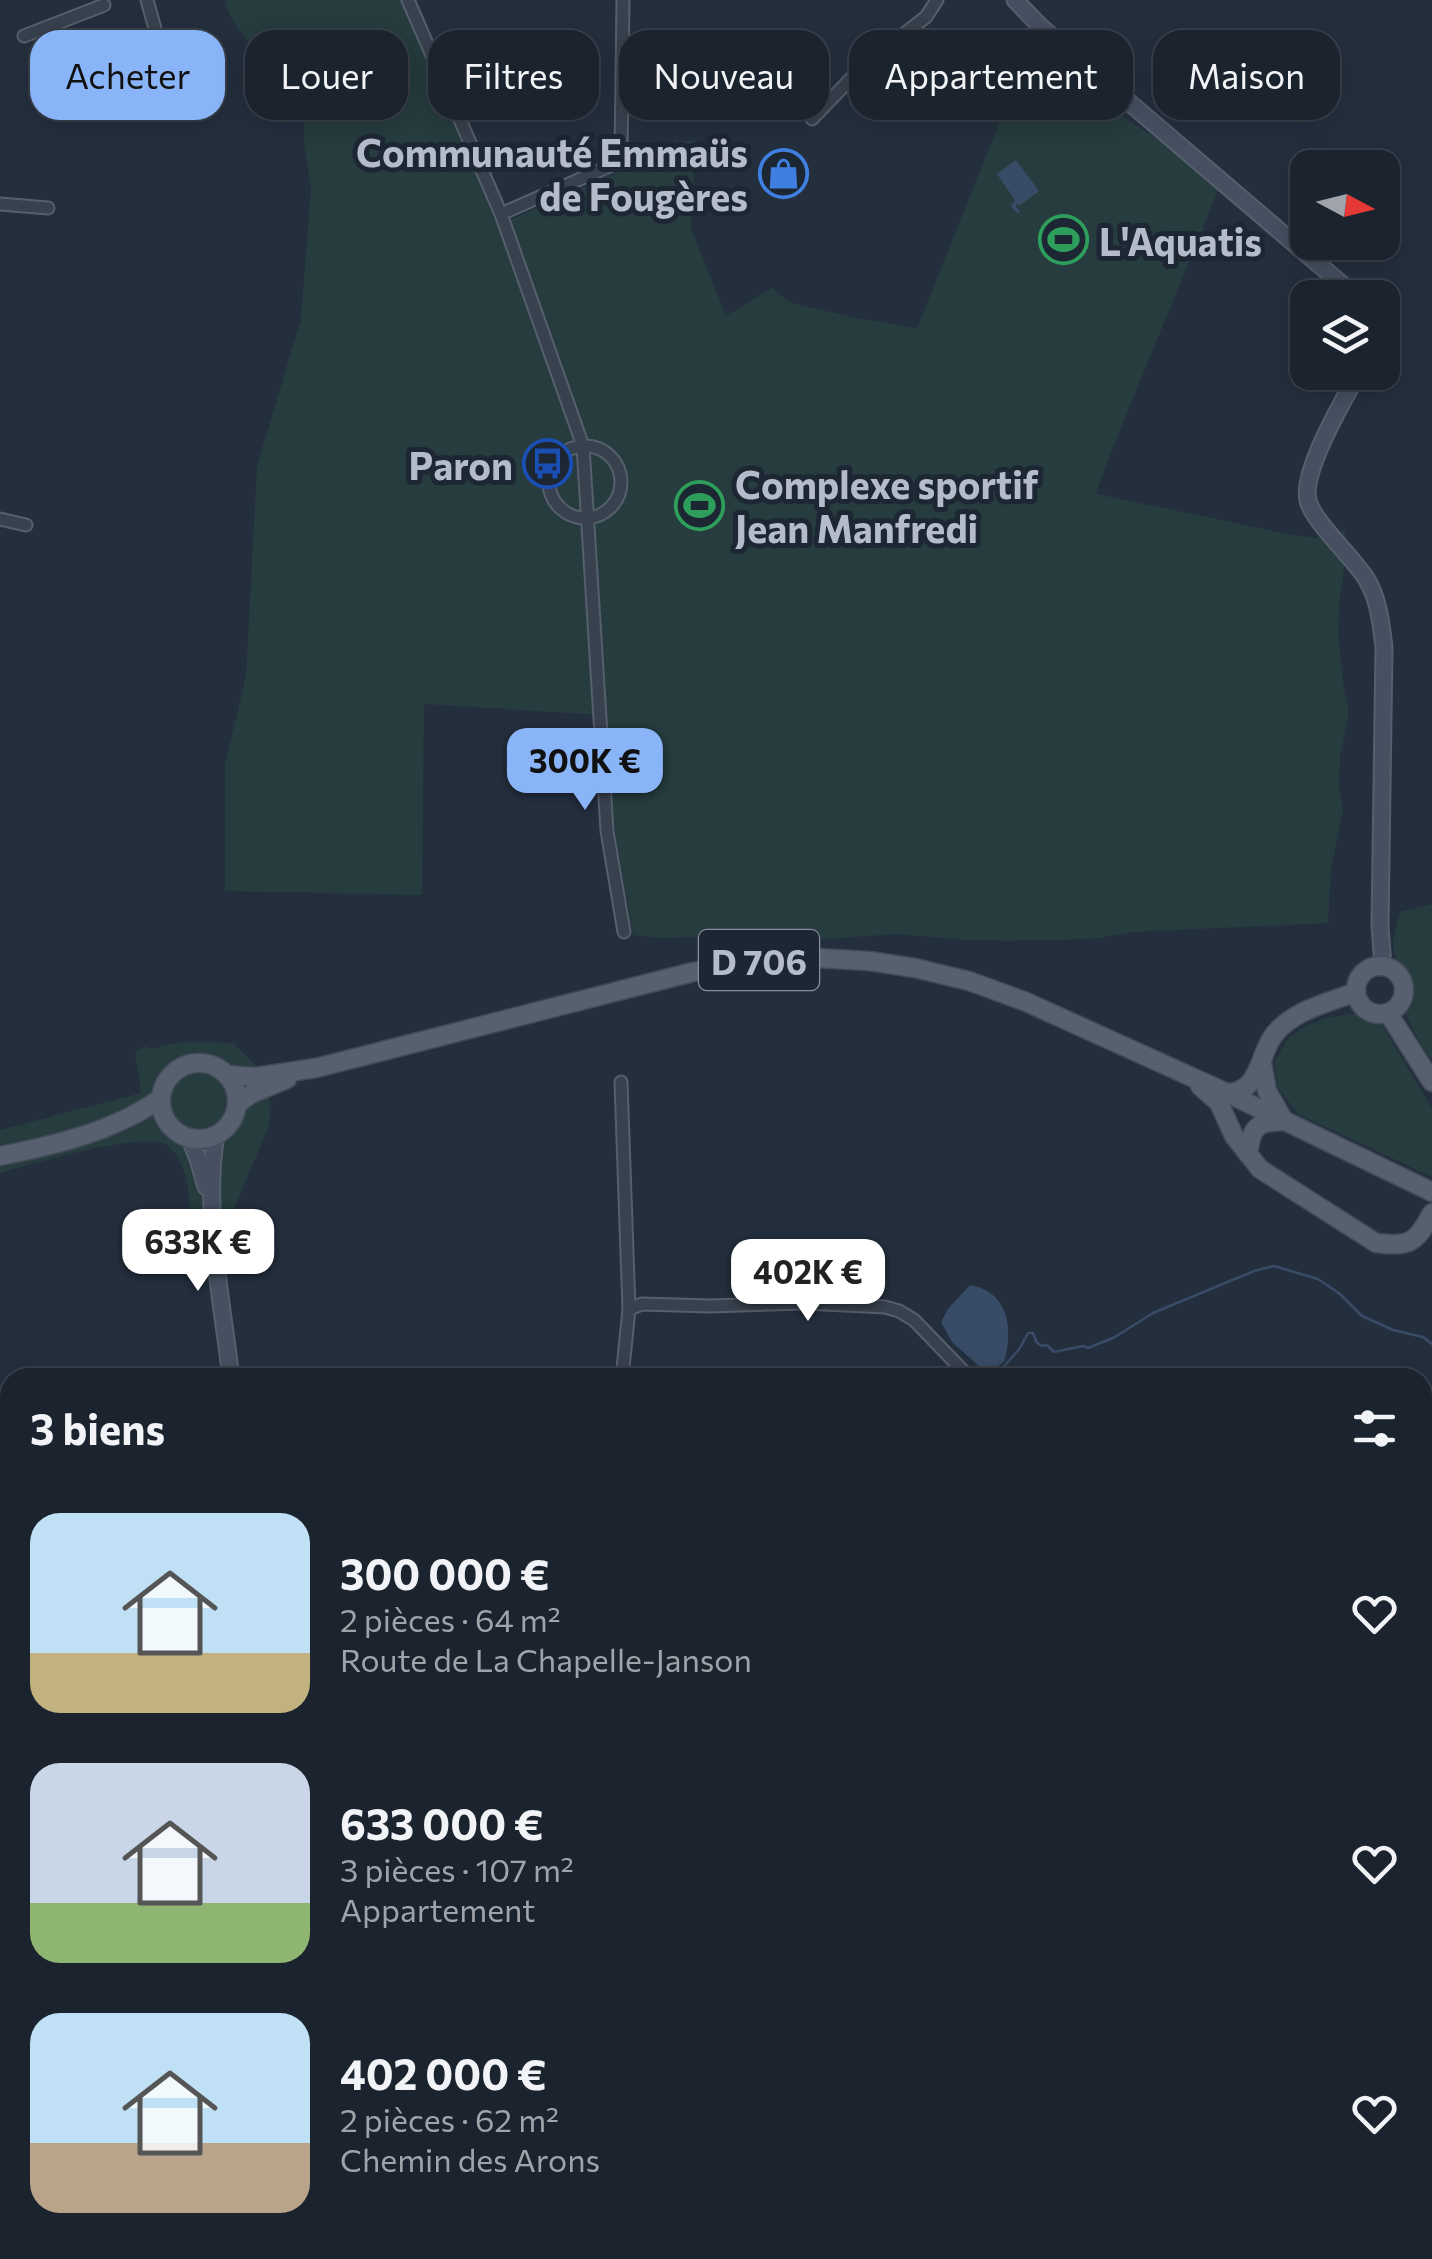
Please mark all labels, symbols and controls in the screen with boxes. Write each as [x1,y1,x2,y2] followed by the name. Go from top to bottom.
[30,30,225,120] chip: Acheter
[245,30,408,120] chip: Louer
[428,30,599,120] chip: Filtres
[619,30,829,120] chip: Nouveau
[849,30,1133,120] chip: Appartement
[1153,30,1340,120] chip: Maison
[356,128,748,219] place label: Communauté Emmaüs de Fougères
[757,147,809,199] shop icon: Communauté Emmaüs de Fougères
[1290,150,1400,260] north arrow
[1290,150,1400,390] map controls
[1038,214,1090,266] sports icon: L'Aquatis
[1099,217,1262,264] place label: L'Aquatis
[1290,280,1400,390] button: layers
[522,438,574,490] bus stop icon: Paron
[408,441,513,488] place label: Paron
[735,460,1039,551] place label: Complexe sportif Jean Manfredi
[674,479,726,531] sports icon: Complexe sportif Jean Manfredi
[504,728,666,813] pin: 300K €
[529,740,641,780] text: 300K €
[699,930,819,990] road number: D 706
[117,1209,279,1294] pin: 633K €
[144,1221,252,1261] text: 633K €
[727,1239,889,1324] pin: 402K €
[753,1251,863,1291] text: 402K €
[1347,1401,1402,1456] icon: filters
[30,1402,165,1454] text: 3 biens
[340,1547,550,1599] text: 300 000 €
[110,1553,230,1673] icon: home
[1347,1586,1402,1641] icon: heart
[340,1599,561,1639] text: 2 pièces · 64 m²
[340,1639,752,1679] text: Route de La Chapelle-Janson
[340,1797,544,1849] text: 633 000 €
[110,1803,230,1923] icon: home
[1347,1836,1402,1891] icon: heart
[340,1849,574,1889] text: 3 pièces · 107 m²
[340,1889,535,1929] text: Appartement
[340,2047,547,2099] text: 402 000 €
[110,2053,230,2173] icon: home
[1347,2086,1402,2141] icon: heart
[340,2099,559,2139] text: 2 pièces · 62 m²
[340,2139,600,2179] text: Chemin des Arons

